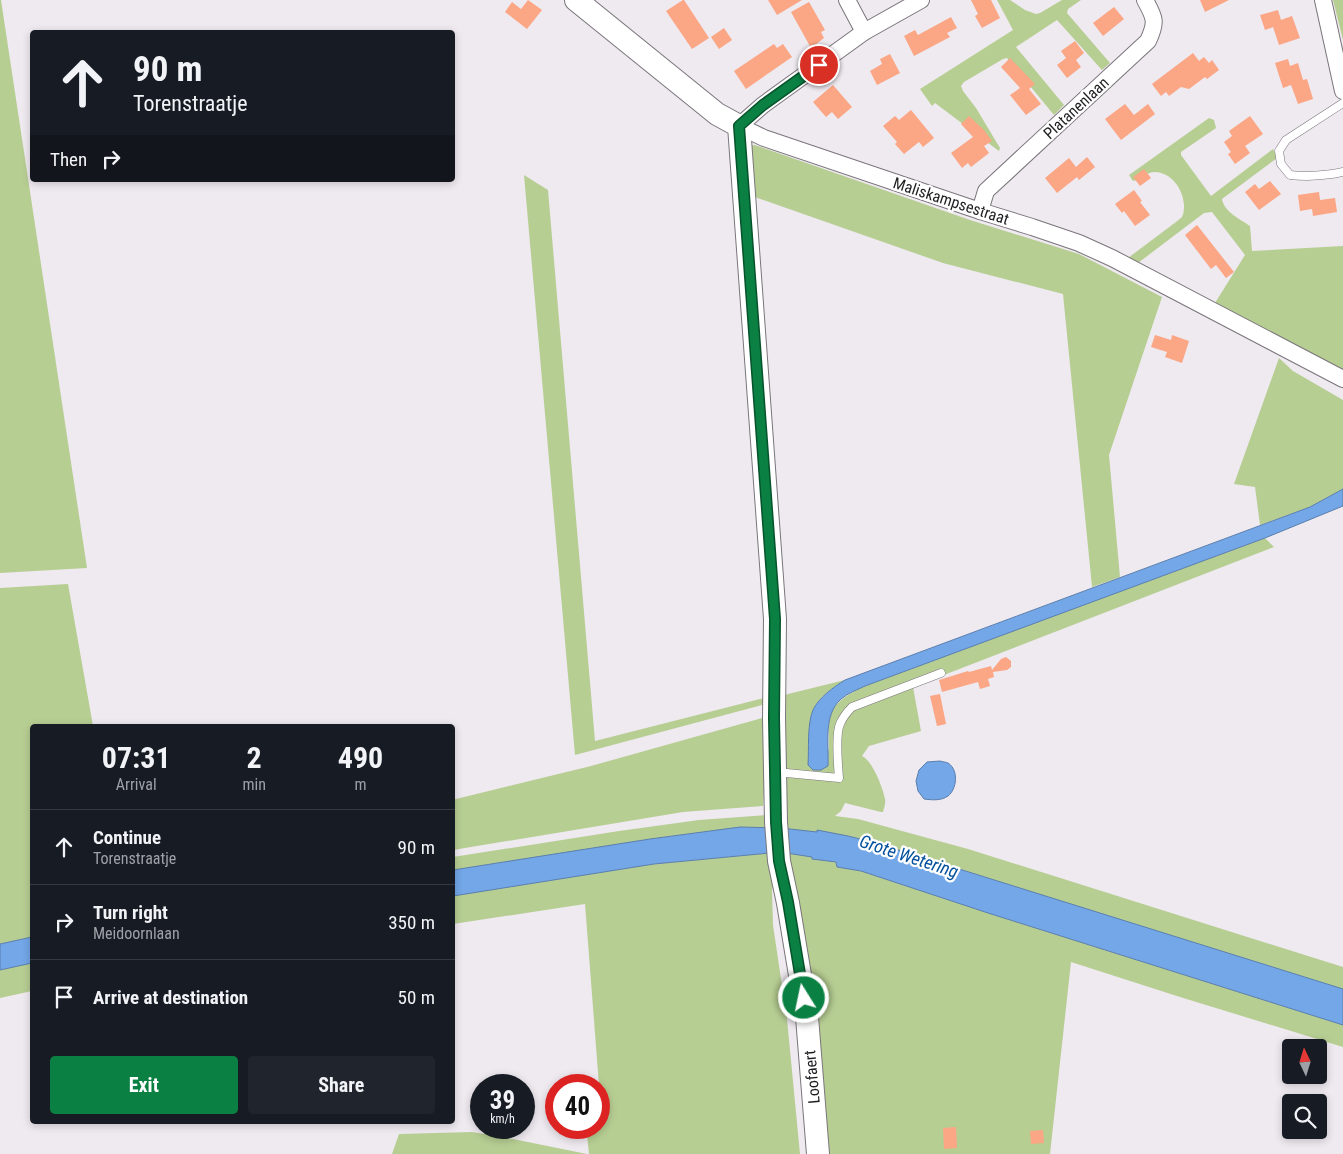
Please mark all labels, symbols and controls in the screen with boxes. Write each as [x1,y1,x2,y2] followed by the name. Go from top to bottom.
[798,44,840,86] pin
[133,49,202,90] text: 90 m
[50,50,115,115] icon: ahead
[805,51,833,79] icon: arrive
[1039,73,1113,143] street label: Platanenlaan
[133,91,248,116] text: Torenstraatje
[97,145,125,173] icon: right
[50,148,87,171] text: Then
[891,173,1012,229] street label: Maliskampsestraat
[102,740,171,775] text: 07:31
[247,740,262,775] text: 2
[338,740,383,775] text: 490
[116,775,157,794] text: Arrival
[242,775,266,794] text: min
[354,775,366,794] text: m
[93,826,161,849] text: Continue
[857,830,961,882] water label: Grote Wetering
[50,833,78,861] icon: ahead
[398,836,435,859] text: 90 m
[93,849,176,868] text: Torenstraatje
[93,901,168,924] text: Turn right
[50,908,78,936] icon: right
[388,911,435,934] text: 350 m
[93,924,180,943] text: Meidoornlaan
[777,971,829,1023] position arrow
[50,983,78,1011] icon: arrive
[93,986,248,1009] text: Arrive at destination
[398,986,435,1009] text: 50 m
[1282,1039,1328,1084] north arrow
[1282,1039,1327,1139] map controls
[800,1049,824,1105] street label: Loofaert
[50,1056,238,1114] button: Exit
[248,1056,435,1114] button: Share
[545,1074,610,1139] speed limit sign: 40
[490,1086,515,1115] text: 39
[1282,1094,1327,1139] button: search
[490,1112,515,1126] text: km/h

